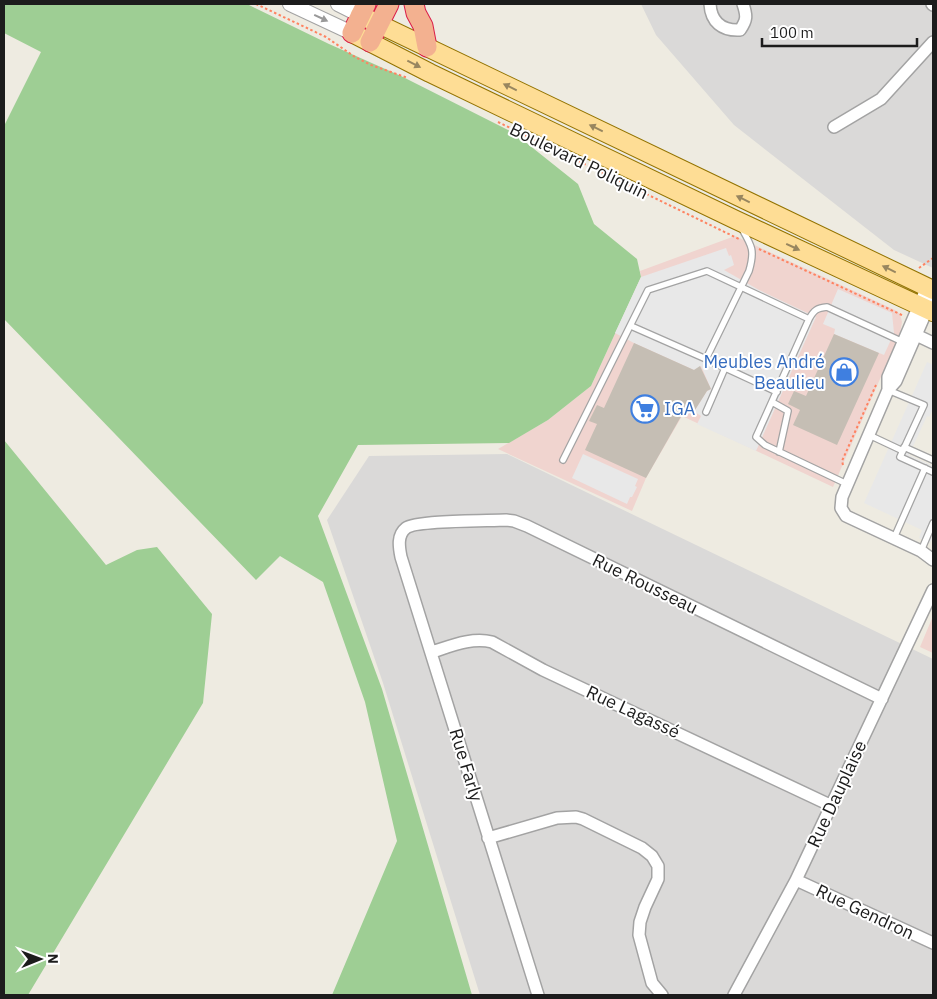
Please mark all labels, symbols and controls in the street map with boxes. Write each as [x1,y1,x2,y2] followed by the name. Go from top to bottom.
[314,15,328,23] one-way arrow
[762,15,917,47] scale bar
[770,23,814,42] text: 100 m
[407,60,421,68] one-way arrow
[503,83,517,91] one-way arrow
[506,117,652,204] street label: Boulevard Poliquin
[589,124,603,132] one-way arrow
[736,194,750,202] one-way arrow
[786,243,800,251] one-way arrow
[882,265,896,273] one-way arrow
[703,350,825,394] place label: Meubles André Beaulieu
[829,357,859,387] shop icon: Meubles André Beaulieu
[630,394,660,424] supermarket icon: IGA
[664,397,696,420] place label: IGA
[589,548,702,619] street label: Rue Rousseau
[583,680,684,743] street label: Rue Lagassé
[444,726,488,804] street label: Rue Farly
[802,736,872,851] street label: Rue Dauplaise
[812,879,918,944] street label: Rue Gendron
[15,934,65,984] north arrow
[44,954,62,964] text: N

